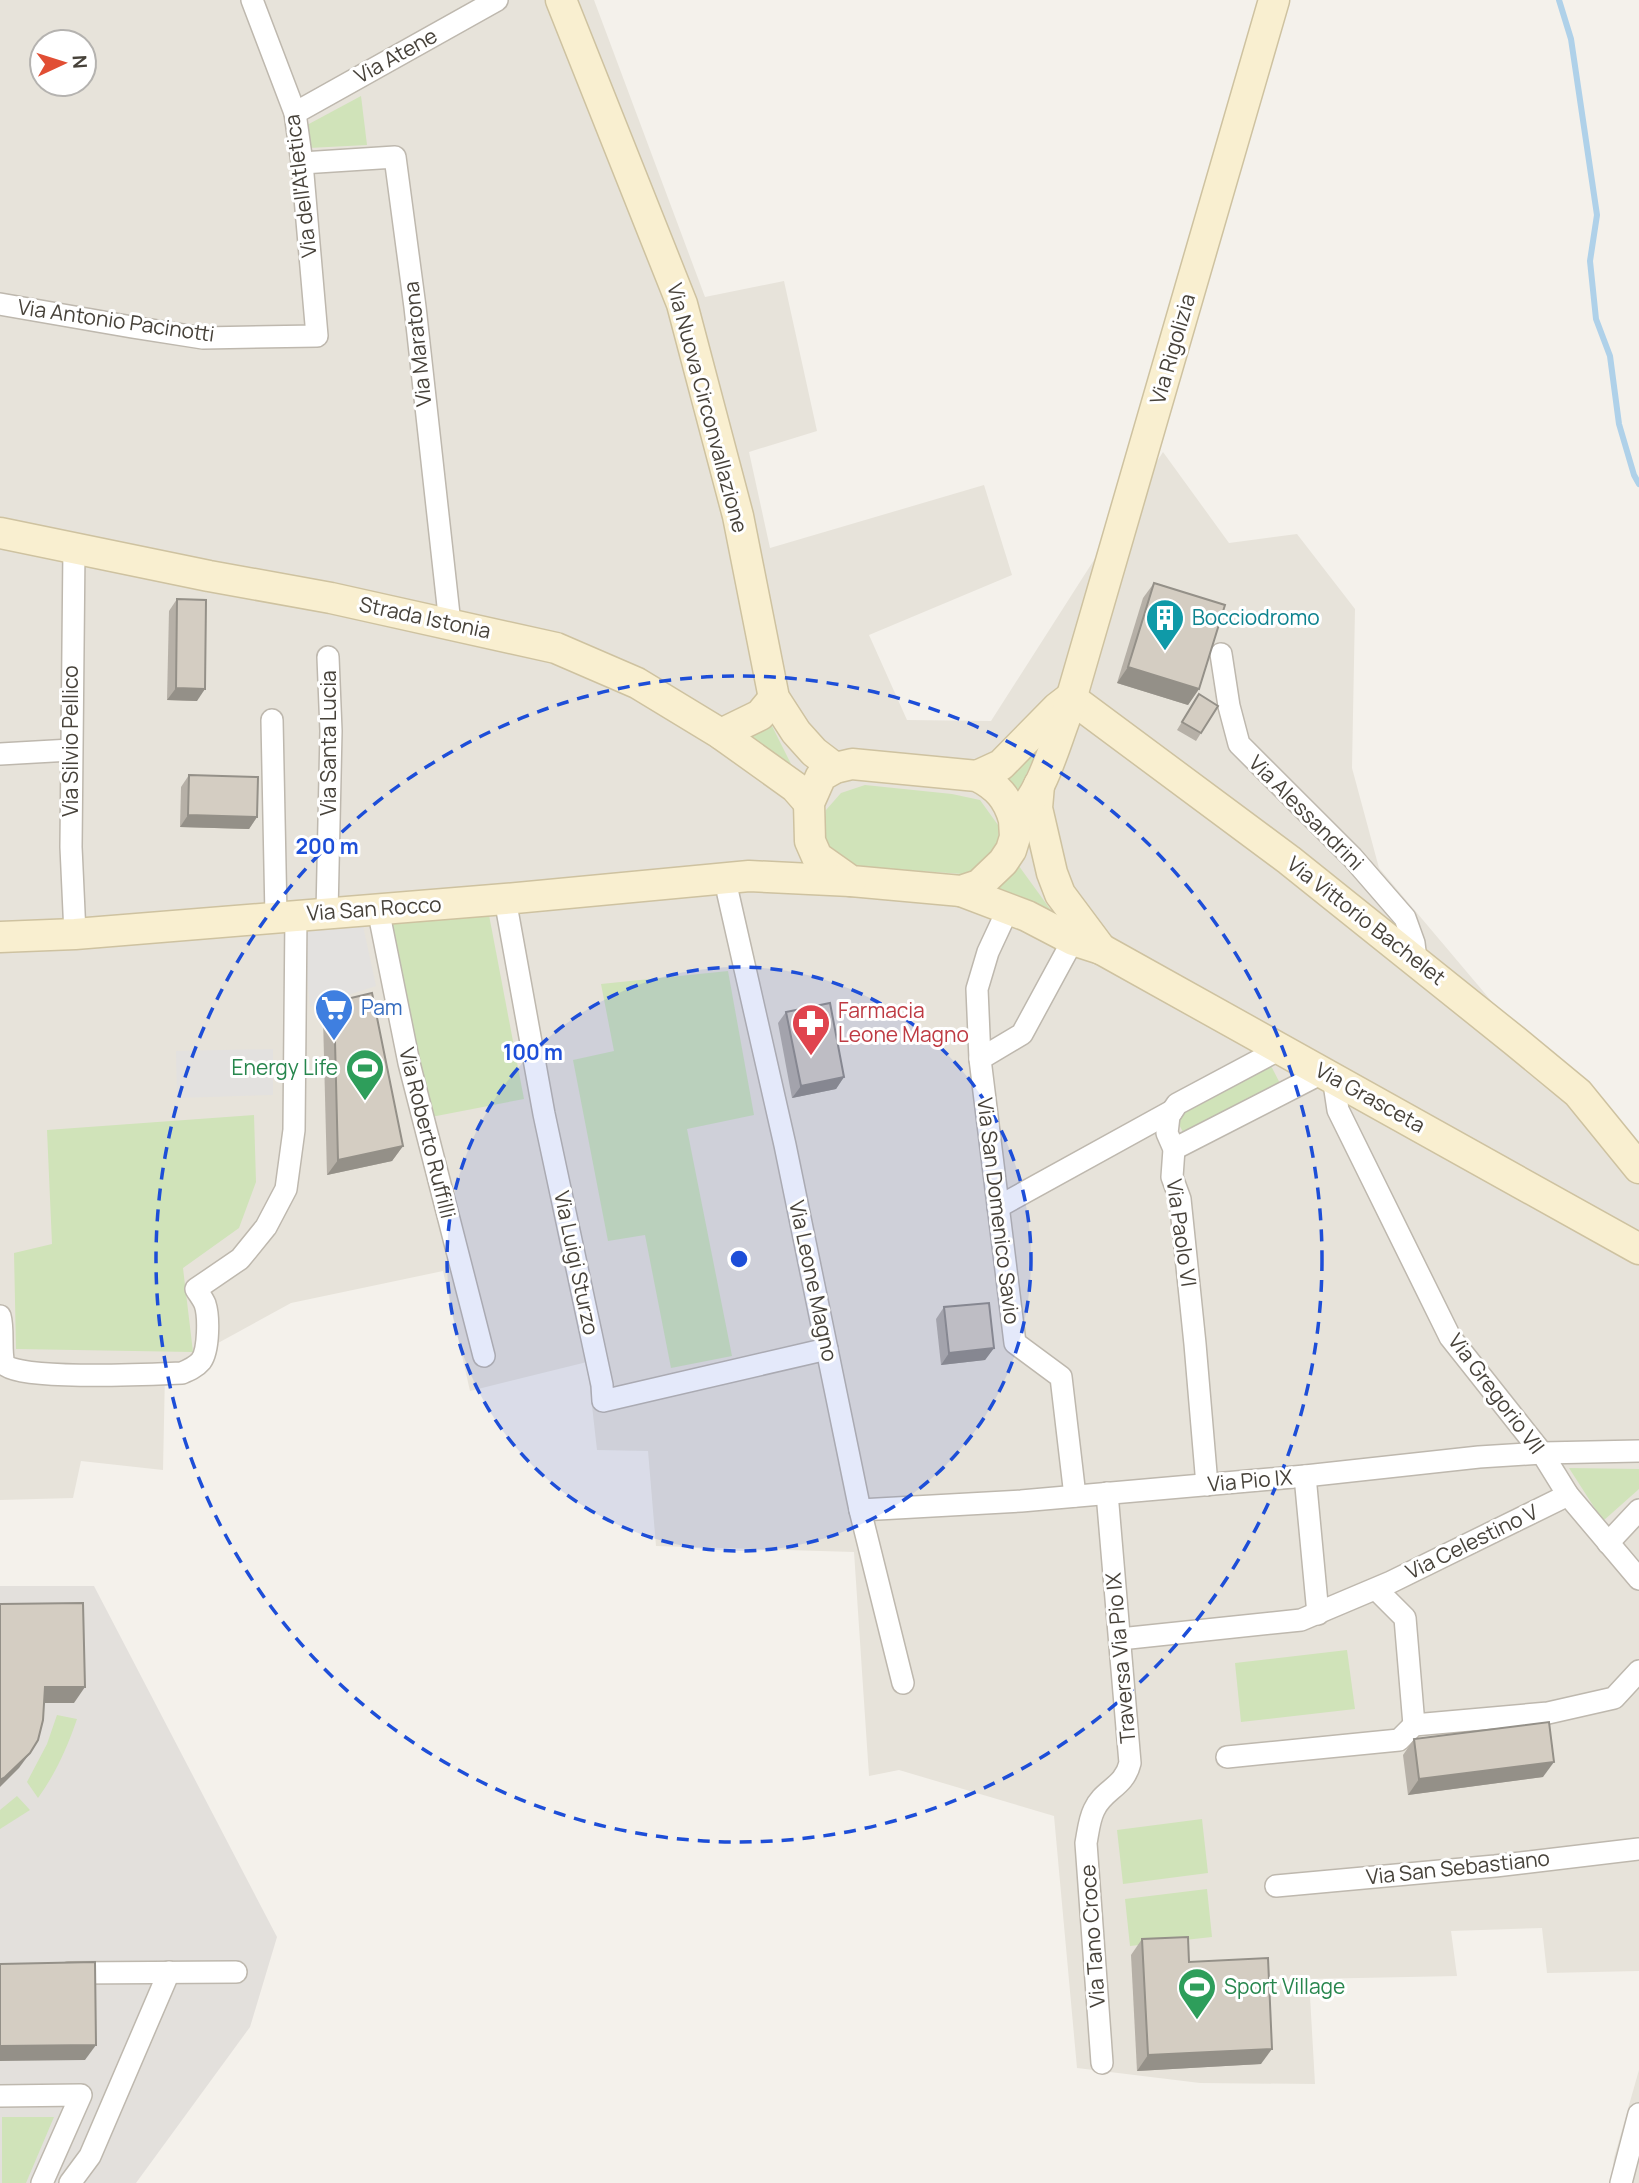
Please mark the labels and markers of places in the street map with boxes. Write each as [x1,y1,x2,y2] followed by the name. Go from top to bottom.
[1144,597,1186,652] building icon: Bocciodromo
[1192,603,1320,631] place label: Bocciodromo
[313,987,355,1042] supermarket icon: Pam
[361,993,403,1021] place label: Pam
[838,996,969,1048] place label: Farmacia Leone Magno
[790,1002,832,1057] pharmacy icon: Farmacia Leone Magno
[344,1047,386,1102] sports icon: Energy Life
[232,1053,338,1081] place label: Energy Life
[727,1247,751,1271] centre of rings
[1176,1966,1218,2021] sports icon: Sport Village
[1224,1972,1345,2000] place label: Sport Village

